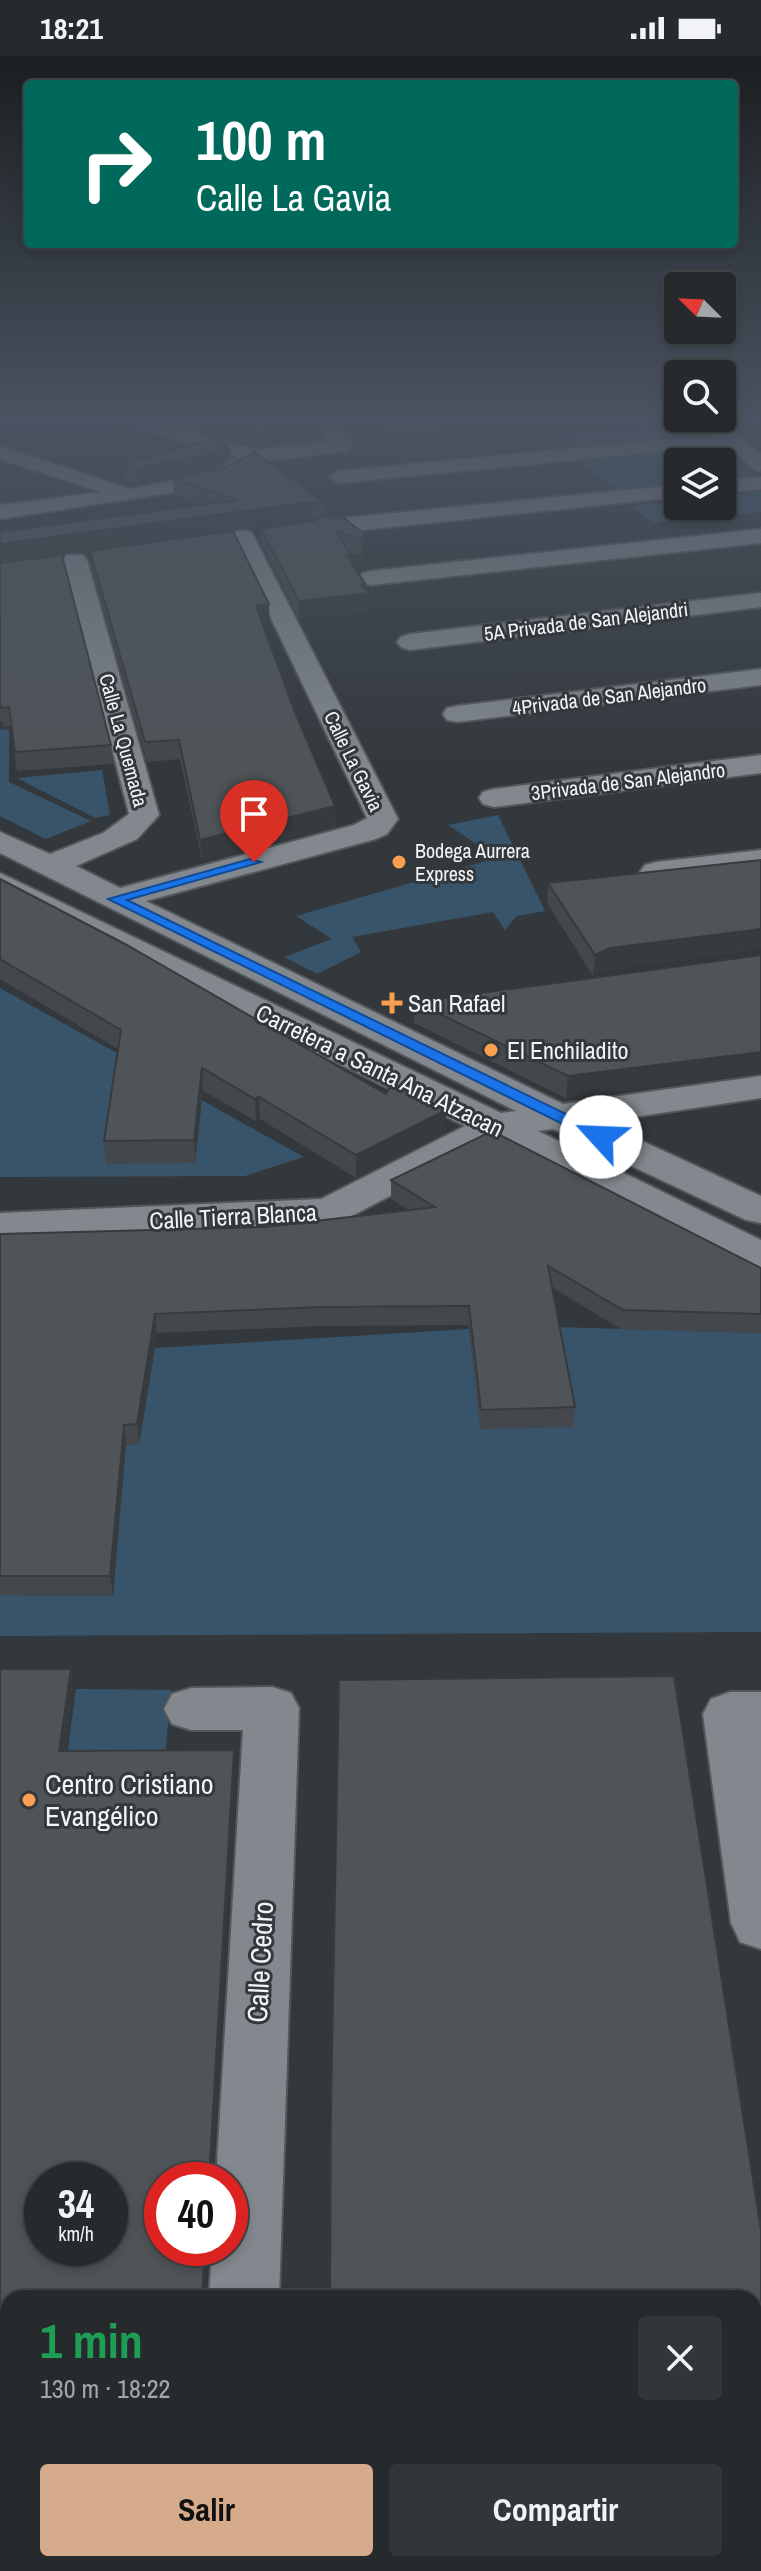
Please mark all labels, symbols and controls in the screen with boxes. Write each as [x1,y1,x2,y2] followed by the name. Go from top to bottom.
[40,8,103,48] text: 18:21
[196,102,326,177] text: 100 m
[64,112,168,216] icon: right
[196,174,391,222] text: Calle La Gavia
[664,272,736,344] north arrow
[664,272,736,520] map controls
[664,360,736,432] button: search
[664,448,736,520] button: layers
[483,595,689,647] street label: 5A Privada de San Alejandri
[93,670,155,810] street label: Calle La Quemada
[511,671,707,721] street label: 4Privada de San Alejandro
[318,706,390,816] street label: Calle La Gavia
[530,756,726,806] street label: 3Privada de San Alejandro
[220,780,288,862] pin
[232,792,276,836] icon: arrive
[415,837,530,887] place label: Bodega Aurrera Express
[390,853,408,871] marker: Bodega Aurrera Express
[408,987,505,1019] place label: San Rafael
[383,994,401,1012] marker: San Rafael
[251,996,509,1144] street label: Carretera a Santa Ana Atzacan
[507,1034,628,1066] place label: El Enchiladito
[482,1041,500,1059] marker: El Enchiladito
[559,1095,643,1179] position arrow
[148,1196,318,1236] street label: Calle Tierra Blanca
[45,1765,213,1835] place label: Centro Cristiano Evangélico
[20,1791,38,1809] marker: Centro Cristiano Evangélico
[238,1900,282,2024] street label: Calle Cedro
[144,2162,248,2266] speed limit sign: 40
[58,2177,94,2230] text: 34
[58,2220,94,2247] text: km/h
[40,2308,143,2373] text: 1 min
[638,2316,722,2400] button: close
[40,2371,170,2406] text: 130 m · 18:22
[40,2464,373,2556] button: Salir
[389,2464,722,2556] button: Compartir

